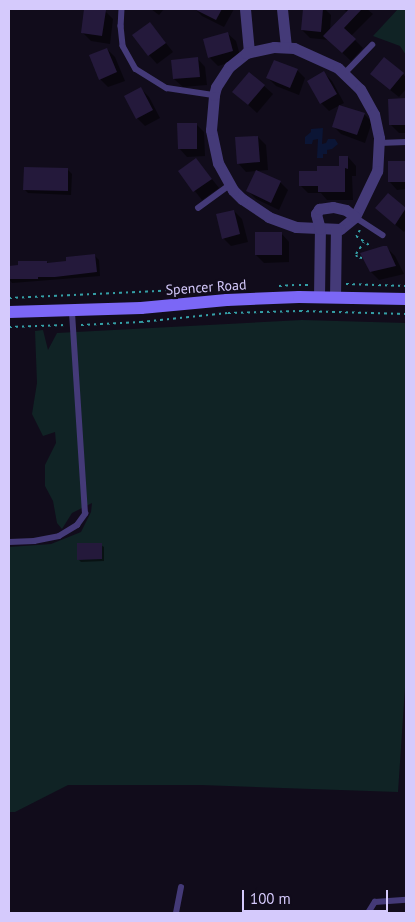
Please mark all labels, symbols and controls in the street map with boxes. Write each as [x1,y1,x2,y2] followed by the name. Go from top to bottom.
[165,276,247,298] street label: Spencer Road
[245,880,391,912] scale bar
[250,889,291,908] text: 100 m

